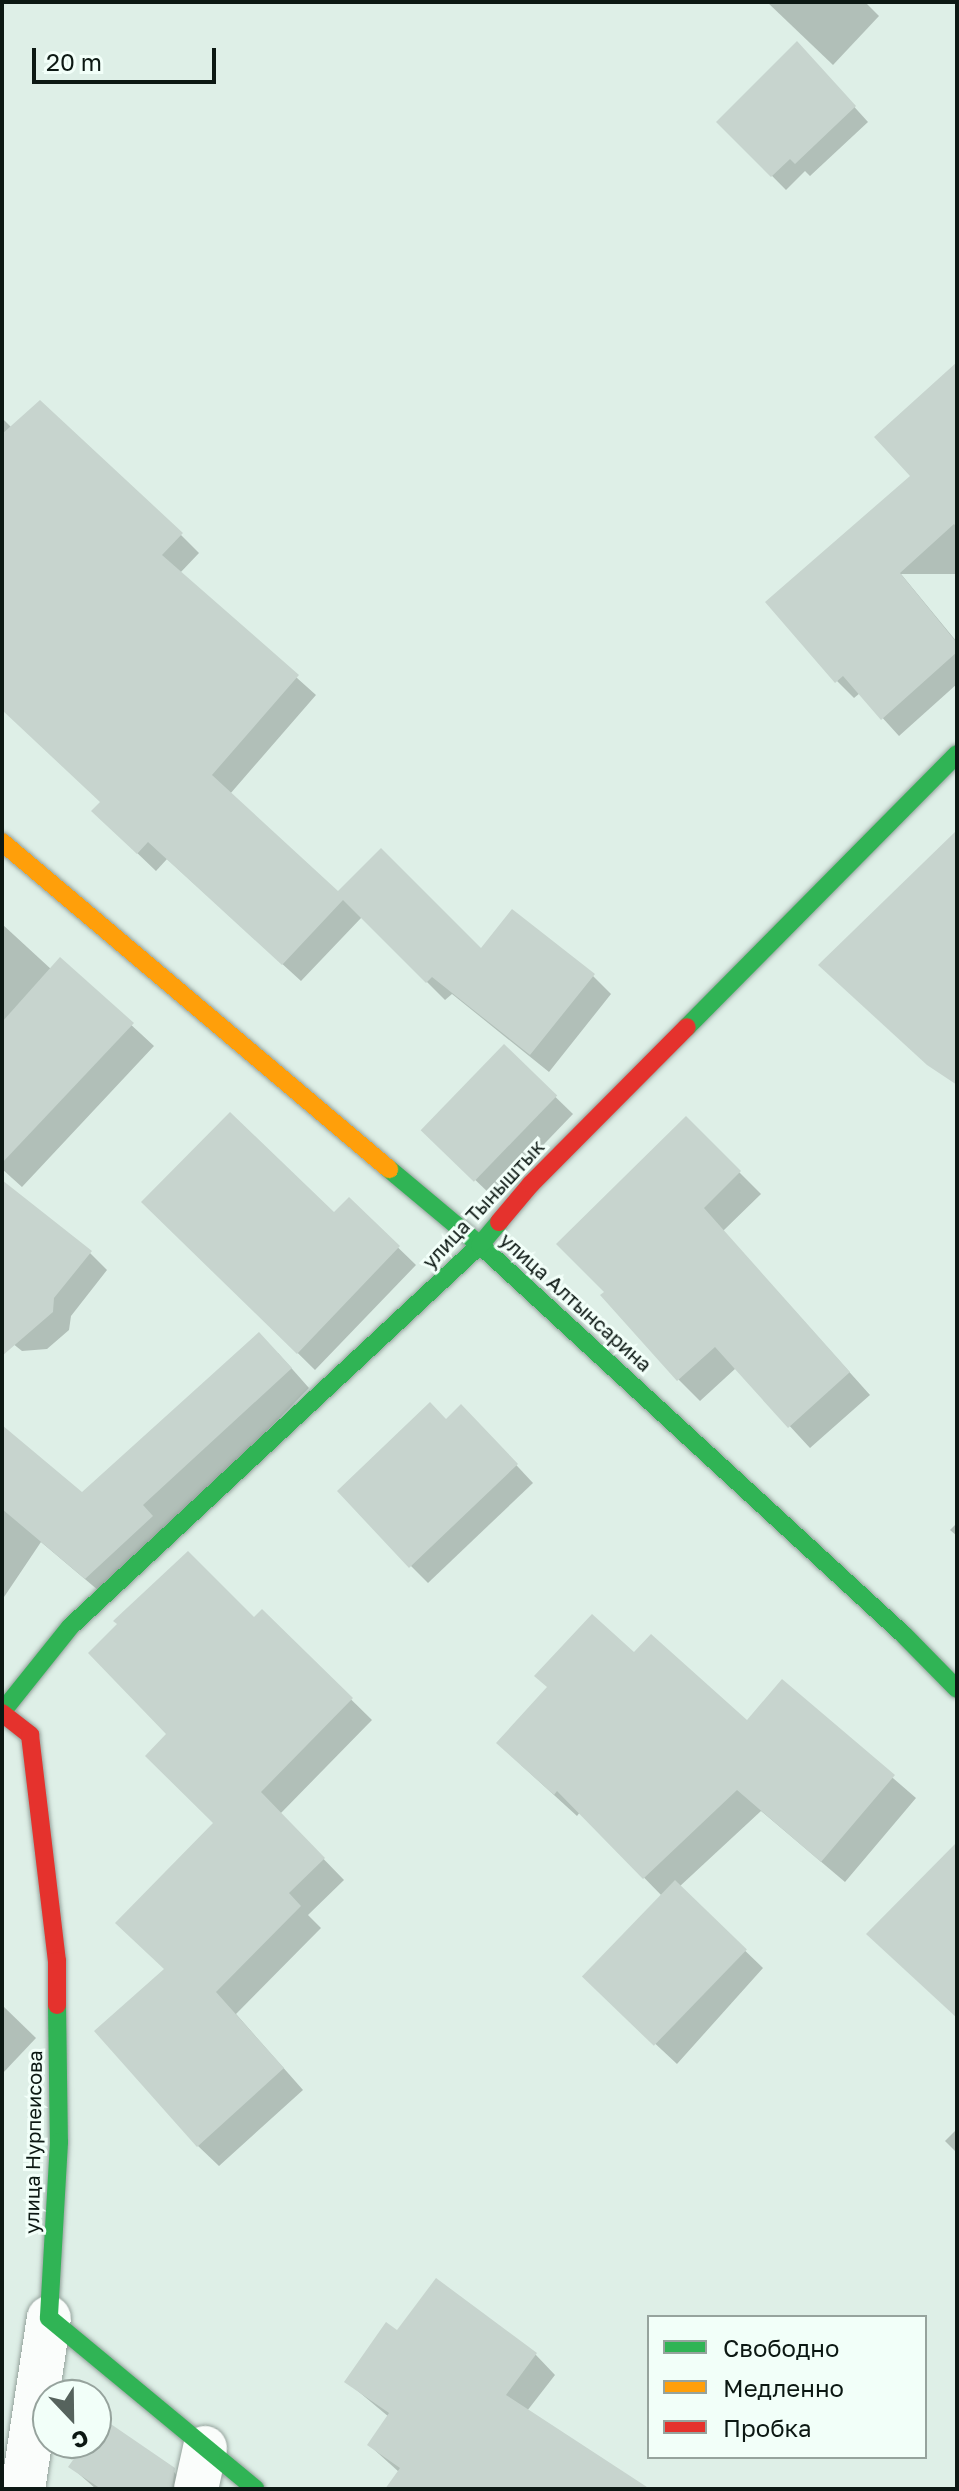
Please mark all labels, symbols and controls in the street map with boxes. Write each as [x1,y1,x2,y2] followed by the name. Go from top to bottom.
[36,32,220,82] scale bar
[46,47,102,76] text: 20 m
[417,1134,549,1274] street label: улица Тыныштык
[495,1228,657,1376] street label: улица Алтынсарина
[19,2050,47,2234] street label: улица Нурпеисова
[647,2315,927,2459] legend
[723,2333,839,2362] text: Свободно
[723,2373,844,2402] text: Медленно
[32,2379,112,2459] north arrow
[723,2413,812,2442] text: Пробка
[68,2424,93,2455] text: С

